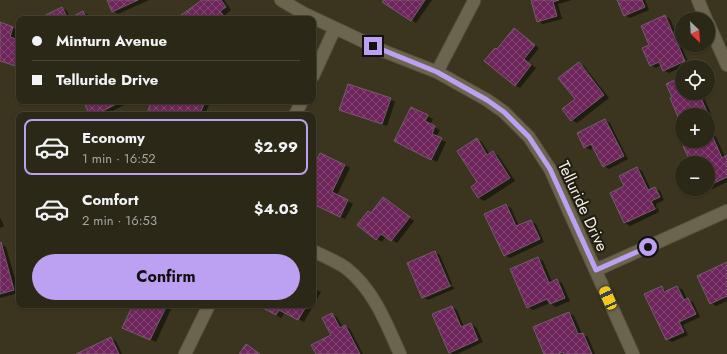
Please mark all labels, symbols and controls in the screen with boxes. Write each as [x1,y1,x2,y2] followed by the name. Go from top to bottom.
[675,12,715,52] north arrow
[675,12,715,196] map controls
[56,30,167,52] text: Minturn Avenue
[364,37,382,55] route end
[675,60,715,100] button: locate
[56,69,158,91] text: Telluride Drive
[675,108,715,148] button: +
[82,127,145,149] text: Economy
[34,129,70,165] icon: car
[254,136,298,158] text: $2.99
[82,149,156,168] text: 1 min · 16:52
[675,156,715,196] button: −
[552,157,614,255] street label: Telluride Drive
[82,189,139,211] text: Comfort
[34,191,70,227] icon: car
[254,198,298,220] text: $4.03
[82,211,157,230] text: 2 min · 16:53
[639,238,657,256] route start
[32,254,300,300] button: Confirm
[598,285,618,311] car

